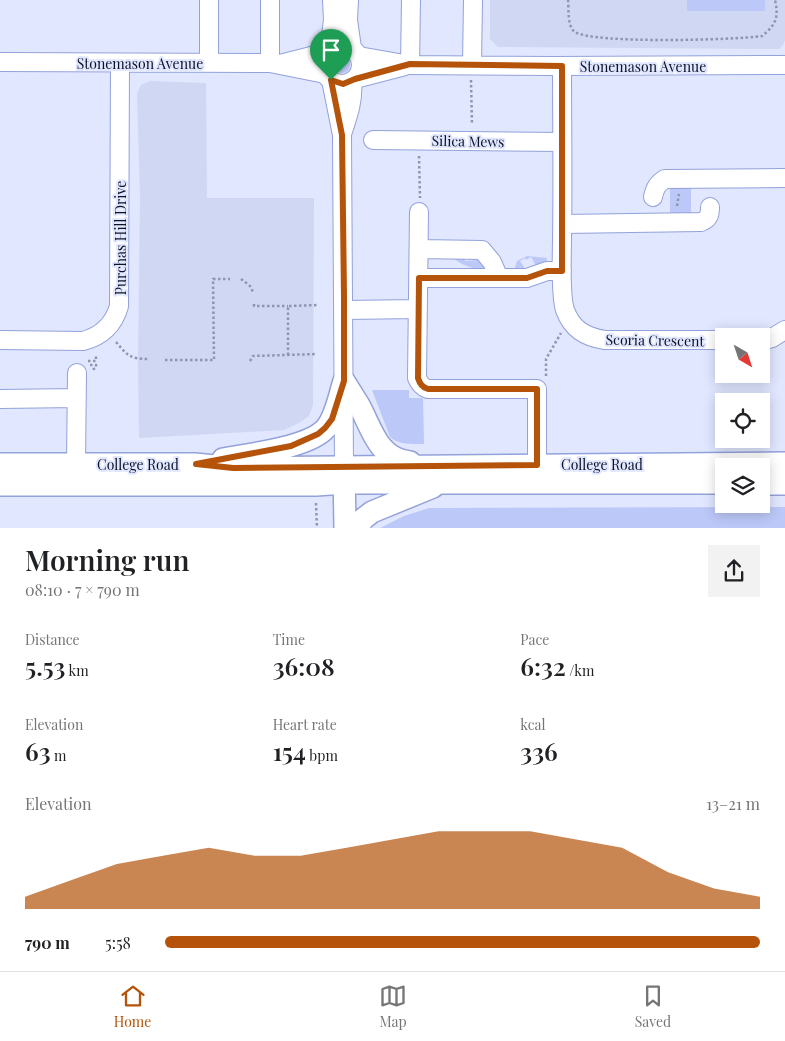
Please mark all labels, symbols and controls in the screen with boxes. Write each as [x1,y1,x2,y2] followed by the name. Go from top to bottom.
[310,29,352,80] pin
[317,36,345,64] icon: arrive
[77,54,203,73] street label: Stonemason Avenue
[580,57,706,76] street label: Stonemason Avenue
[431,131,505,151] street label: Silica Mews
[111,181,130,295] street label: Purchas Hill Drive
[715,328,770,382] north arrow
[715,328,770,513] map controls
[605,330,706,350] street label: Scoria Crescent
[715,393,770,448] button: locate
[97,455,179,474] street label: College Road
[561,455,643,474] street label: College Road
[715,458,770,513] button: layers
[25,541,189,578] text: Morning run
[708,545,760,597] button: share
[25,579,140,600] text: 08:10 · 7 × 790 m
[25,630,80,649] text: Distance
[273,630,305,649] text: Time
[520,630,549,649] text: Pace
[25,649,66,682] text: 5.53
[273,649,335,682] text: 36:08
[520,649,566,682] text: 6:32
[66,661,89,680] text: km
[566,661,594,680] text: /km
[25,715,83,734] text: Elevation
[273,715,337,734] text: Heart rate
[520,715,545,734] text: kcal
[25,734,51,767] text: 63
[273,734,306,767] text: 154
[520,734,558,767] text: 336
[51,746,66,765] text: m
[306,746,338,765] text: bpm
[25,793,92,814] text: Elevation
[706,793,760,814] text: 13–21 m
[25,932,70,953] text: 790 m
[105,932,131,953] text: 5:58
[114,982,151,1031] tab: Home
[379,982,407,1031] tab: Map
[635,982,671,1031] tab: Saved

